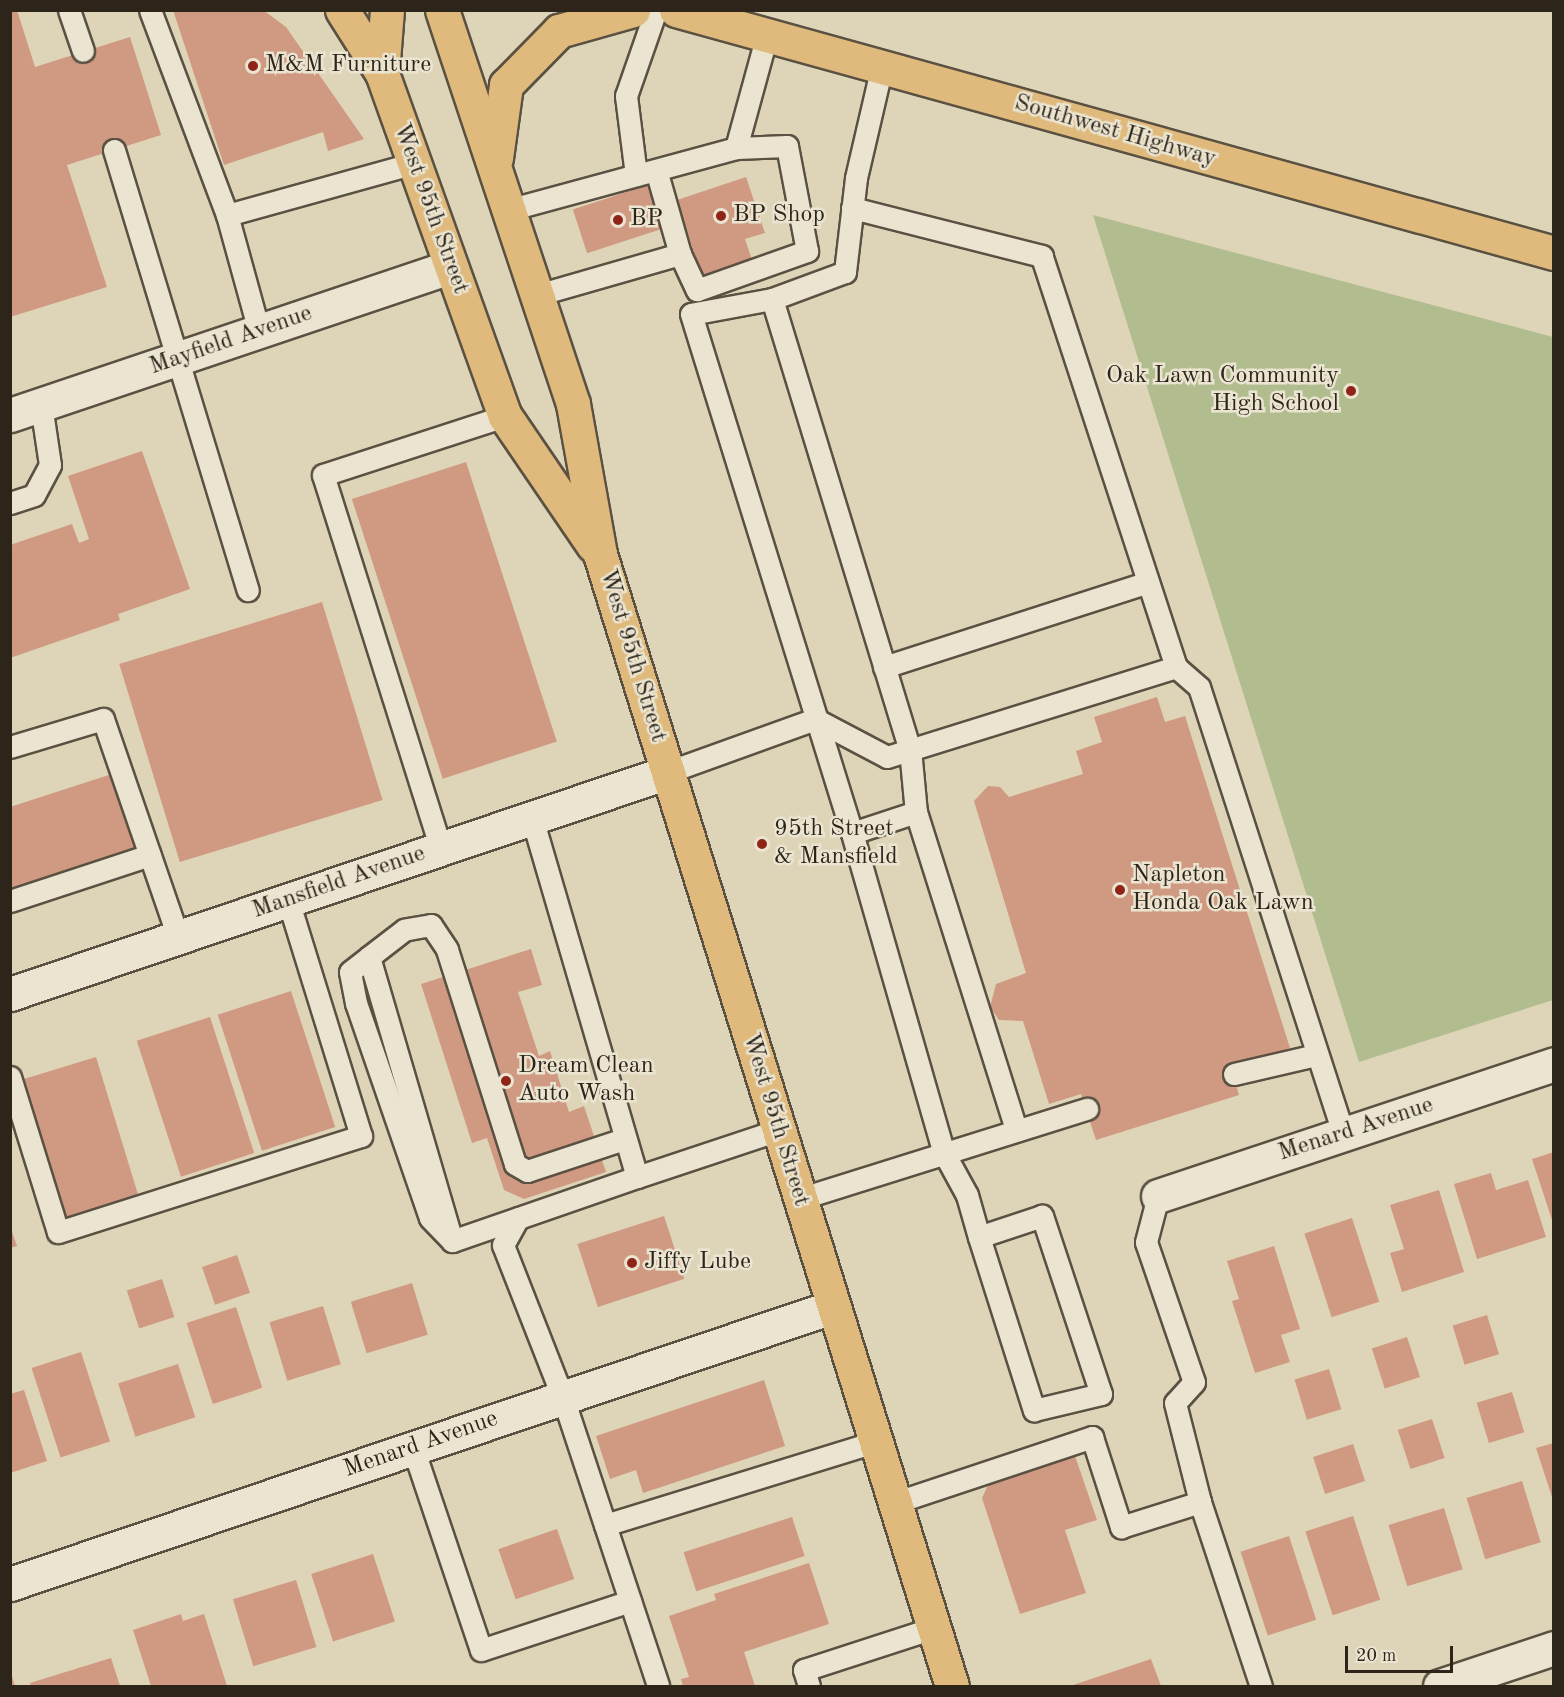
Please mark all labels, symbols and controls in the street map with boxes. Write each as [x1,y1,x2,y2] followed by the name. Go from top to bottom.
[265,52,431,80] place label: M&M Furniture
[246,59,260,73] marker: M&M Furniture
[1011,89,1219,175] street label: Southwest Highway
[386,120,474,298] street label: West 95th Street
[733,202,825,230] place label: BP Shop
[630,206,663,234] place label: BP
[714,209,728,223] marker: BP Shop
[611,213,625,227] marker: BP
[146,300,316,382] street label: Mayfield Avenue
[1106,363,1339,419] place label: Oak Lawn Community High School
[1344,384,1358,398] marker: Oak Lawn Community High School
[592,566,672,746] street label: West 95th Street
[774,816,898,872] place label: 95th Street & Mansfield
[755,837,769,851] marker: 95th Street & Mansfield
[249,840,429,926] street label: Mansfield Avenue
[1132,862,1314,918] place label: Napleton Honda Oak Lawn
[1113,883,1127,897] marker: Napleton Honda Oak Lawn
[735,1030,815,1210] street label: West 95th Street
[518,1053,654,1109] place label: Dream Clean Auto Wash
[499,1074,513,1088] marker: Dream Clean Auto Wash
[1275,1091,1437,1169] street label: Menard Avenue
[644,1249,751,1277] place label: Jiffy Lube
[625,1256,639,1270] marker: Jiffy Lube
[340,1405,502,1485] street label: Menard Avenue
[1348,1634,1456,1672] scale bar
[1356,1647,1396,1665] text: 20 m

